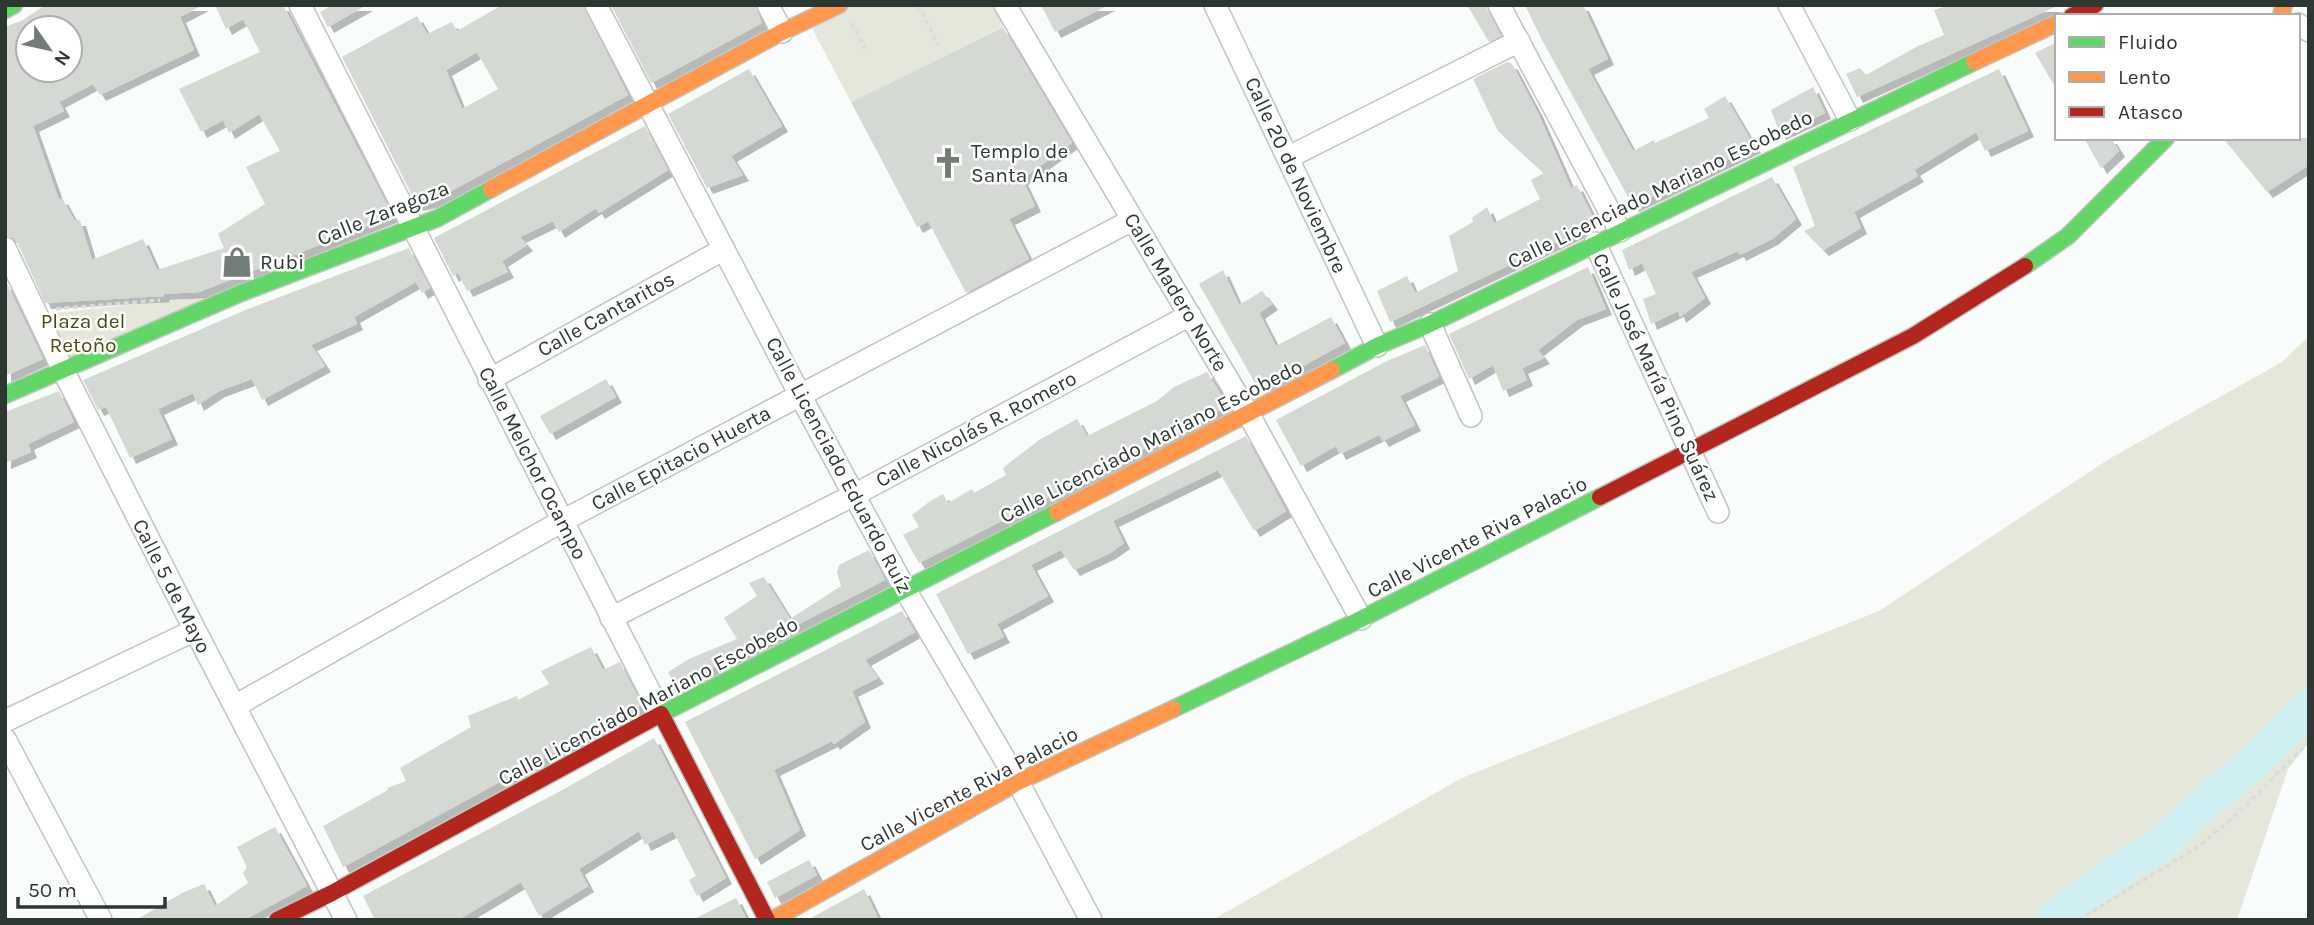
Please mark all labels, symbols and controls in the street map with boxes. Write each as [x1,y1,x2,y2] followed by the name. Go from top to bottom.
[14,14,84,84] north arrow
[2055,14,2300,140] legend
[2118,30,2178,54] text: Fluido
[49,46,75,70] text: N
[2118,65,2171,89] text: Lento
[1240,73,1352,277] street label: Calle 20 de Noviembre
[2118,100,2183,124] text: Atasco
[1504,105,1816,273] street label: Calle Licenciado Mariano Escobedo
[971,139,1069,187] place label: Templo de Santa Ana
[931,146,965,180] church icon: Templo de Santa Ana
[314,176,452,250] street label: Calle Zaragoza
[1119,208,1233,376] street label: Calle Madero Norte
[220,245,254,279] shop icon: Rubi
[1588,249,1724,505] street label: Calle José María Pino Suárez
[260,250,304,274] place label: Rubi
[533,266,679,362] street label: Calle Cantaritos
[41,309,125,357] park label: Plaza del Retoño
[761,333,917,597] street label: Calle Licenciado Eduardo Ruíz
[996,354,1306,528] street label: Calle Licenciado Mariano Escobedo
[474,363,592,563] street label: Calle Melchor Ocampo
[872,366,1080,492] street label: Calle Nicolás R. Romero
[587,400,775,516] street label: Calle Epitacio Huerta
[1363,471,1591,603] street label: Calle Vicente Riva Palacio
[128,515,216,657] street label: Calle 5 de Mayo
[494,612,802,790] street label: Calle Licenciado Mariano Escobedo
[856,721,1082,857] street label: Calle Vicente Riva Palacio
[18,866,164,910] scale bar
[28,878,77,902] text: 50 m

